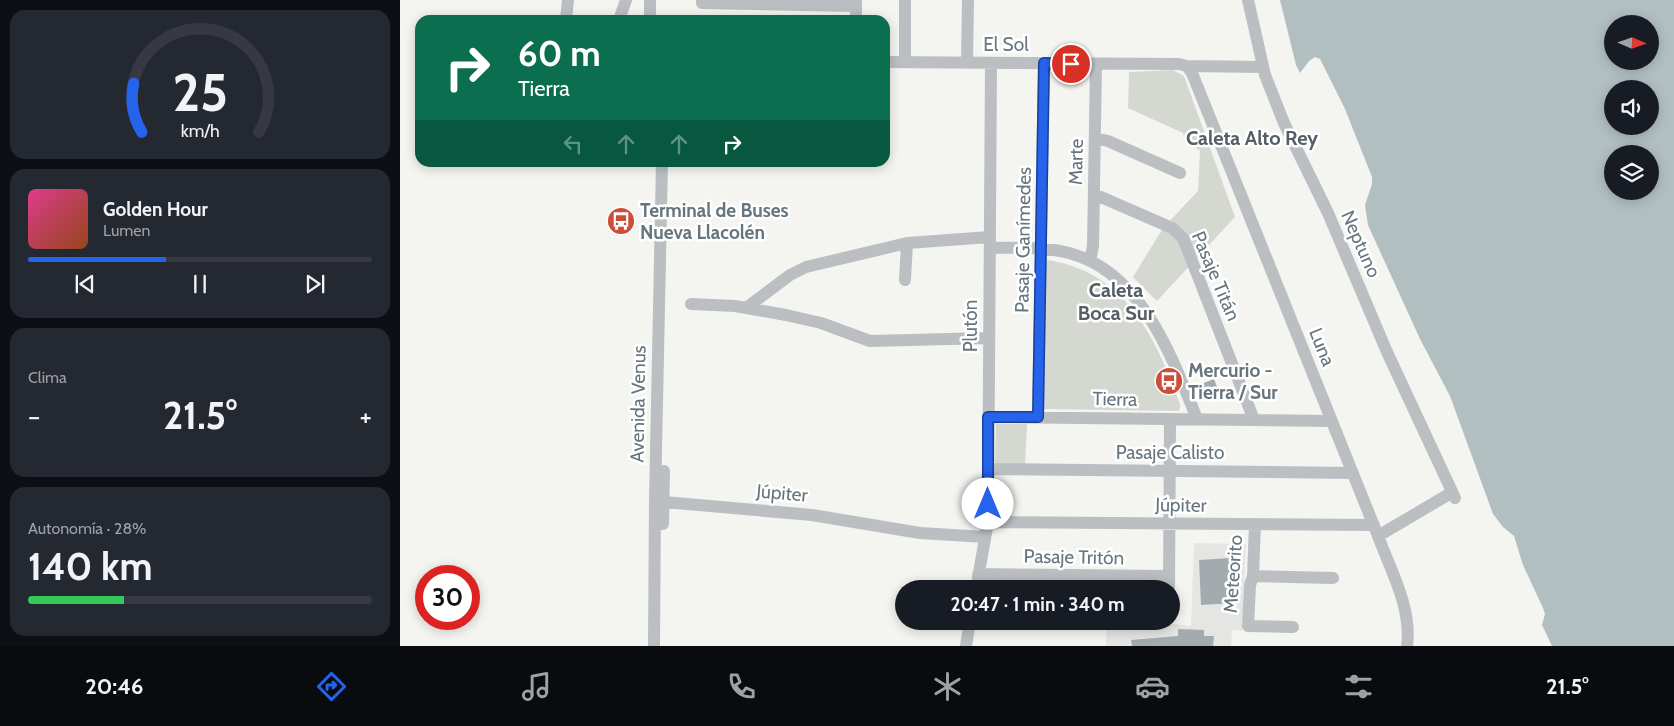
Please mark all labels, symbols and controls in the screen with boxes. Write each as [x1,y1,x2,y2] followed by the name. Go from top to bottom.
[1604,15,1659,70] north arrow
[1604,15,1659,200] map controls
[518,32,601,75] text: 60 m
[983,33,1029,56] street label: El Sol
[435,35,500,100] icon: right
[1050,43,1092,85] pin
[1057,50,1085,78] icon: arrive
[172,61,228,124] text: 25
[518,75,570,102] text: Tierra
[1604,80,1659,135] button: sound
[180,120,220,141] text: km/h
[1186,126,1318,150] district label: Caleta Alto Rey
[559,130,587,158] icon: left
[612,130,640,158] icon: ahead
[665,130,693,158] icon: ahead
[718,130,746,158] icon: right
[1064,138,1088,185] street label: Marte
[1604,145,1659,200] button: layers
[1010,167,1036,313] street label: Pasaje Ganímedes
[103,198,208,221] text: Golden Hour
[640,199,789,244] place label: Terminal de Buses Nueva Llacolén
[606,206,636,236] bus stop icon: Terminal de Buses Nueva Llacolén
[1336,207,1386,281] street label: Neptuno
[103,221,150,240] text: Lumen
[1187,228,1245,324] street label: Pasaje Titán
[71,270,99,298] icon: previous
[186,270,214,298] icon: pause
[301,270,329,298] icon: next
[1078,278,1155,325] district label: Caleta Boca Sur
[959,300,982,352] street label: Plutón
[1304,325,1340,369] street label: Luna
[625,345,651,463] street label: Avenida Venus
[1188,359,1278,404] place label: Mercurio - Tierra / Sur
[1154,366,1184,396] bus stop icon: Mercurio - Tierra / Sur
[28,368,67,387] text: Clima
[1092,387,1138,411] street label: Tierra
[163,392,237,439] text: 21.5°
[28,399,40,433] text: −
[360,399,372,433] text: +
[1116,441,1224,464] street label: Pasaje Calisto
[961,477,1013,529] position arrow
[754,479,809,507] street label: Júpiter
[1154,493,1207,517] street label: Júpiter
[28,519,147,538] text: Autonomía · 28%
[1219,534,1247,614] street label: Meteorito
[28,543,152,590] text: 140 km
[1023,545,1125,569] street label: Pasaje Tritón
[415,565,480,630] speed limit sign: 30
[950,593,1125,616] text: 20:47 · 1 min · 340 m
[314,669,349,704] icon: directions
[519,669,554,704] icon: music
[724,669,759,704] icon: phone
[930,669,965,704] icon: climate
[1135,669,1170,704] icon: car
[1341,669,1376,704] icon: filters
[85,673,143,700] text: 20:46
[1546,673,1589,700] text: 21.5°

